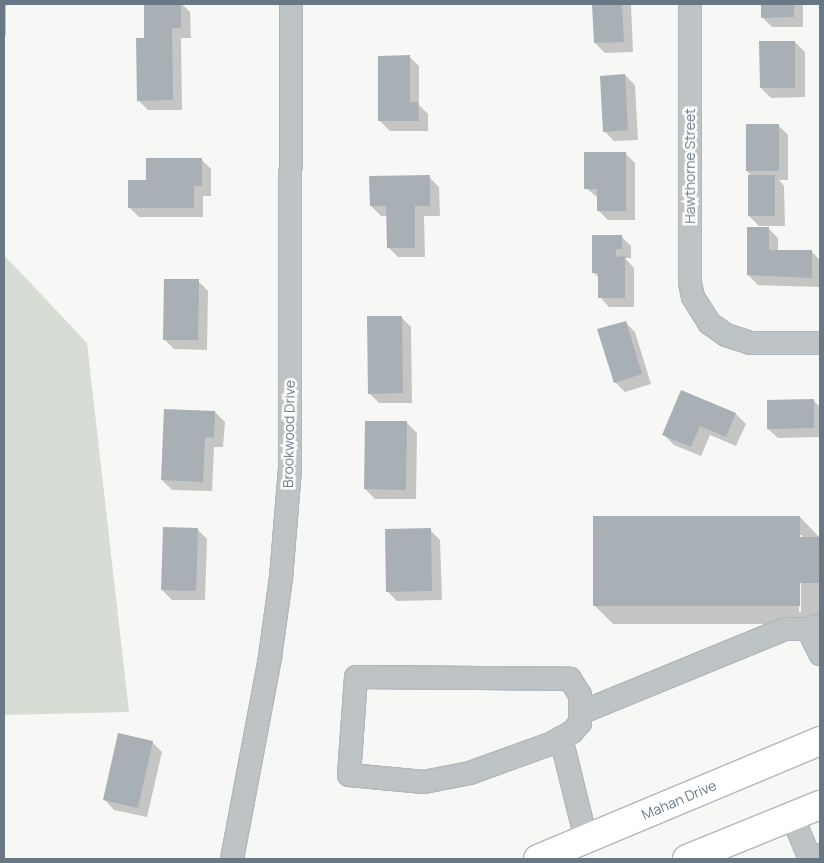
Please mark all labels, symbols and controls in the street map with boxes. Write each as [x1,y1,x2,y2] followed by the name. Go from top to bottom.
[682,108,698,224] street label: Hawthorne Street
[280,380,298,488] street label: Brookwood Drive
[639,777,719,823] street label: Mahan Drive

